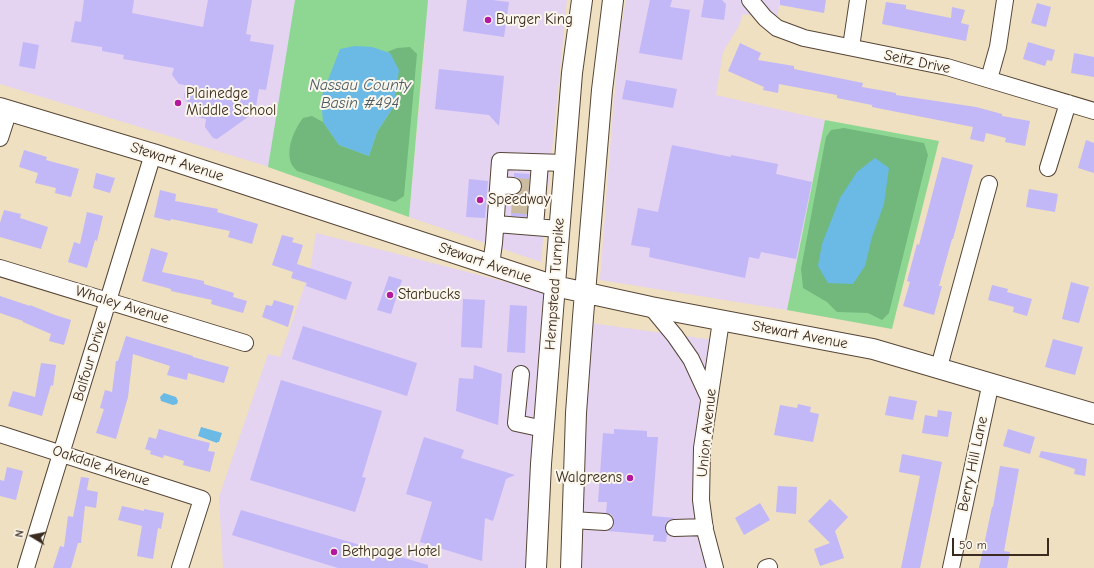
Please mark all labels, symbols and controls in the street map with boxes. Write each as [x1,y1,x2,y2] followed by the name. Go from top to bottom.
[496,11,573,29] place label: Burger King
[483,15,493,25] marker: Burger King
[882,46,952,78] street label: Seitz Drive
[309,75,411,113] water label: Nassau County Basin #494
[186,85,276,120] place label: Plainedge Middle School
[173,98,183,108] marker: Plainedge Middle School
[128,138,226,186] street label: Stewart Avenue
[488,191,550,209] place label: Speedway
[475,195,485,205] marker: Speedway
[541,217,569,351] street label: Hempstead Turnpike
[436,239,534,287] street label: Stewart Avenue
[73,282,171,328] street label: Whaley Avenue
[398,286,460,304] place label: Starbucks
[385,290,395,300] marker: Starbucks
[751,317,849,353] street label: Stewart Avenue
[69,319,111,403] street label: Balfour Drive
[693,388,721,478] street label: Union Avenue
[954,415,992,513] street label: Berry Hill Lane
[50,442,152,490] street label: Oakdale Avenue
[556,469,622,487] place label: Walgreens
[625,473,635,483] marker: Walgreens
[12,516,52,556] north arrow
[13,529,27,538] text: N
[954,530,1051,556] scale bar
[959,538,987,552] text: 50 m
[342,543,441,561] place label: Bethpage Hotel
[329,547,339,557] marker: Bethpage Hotel

